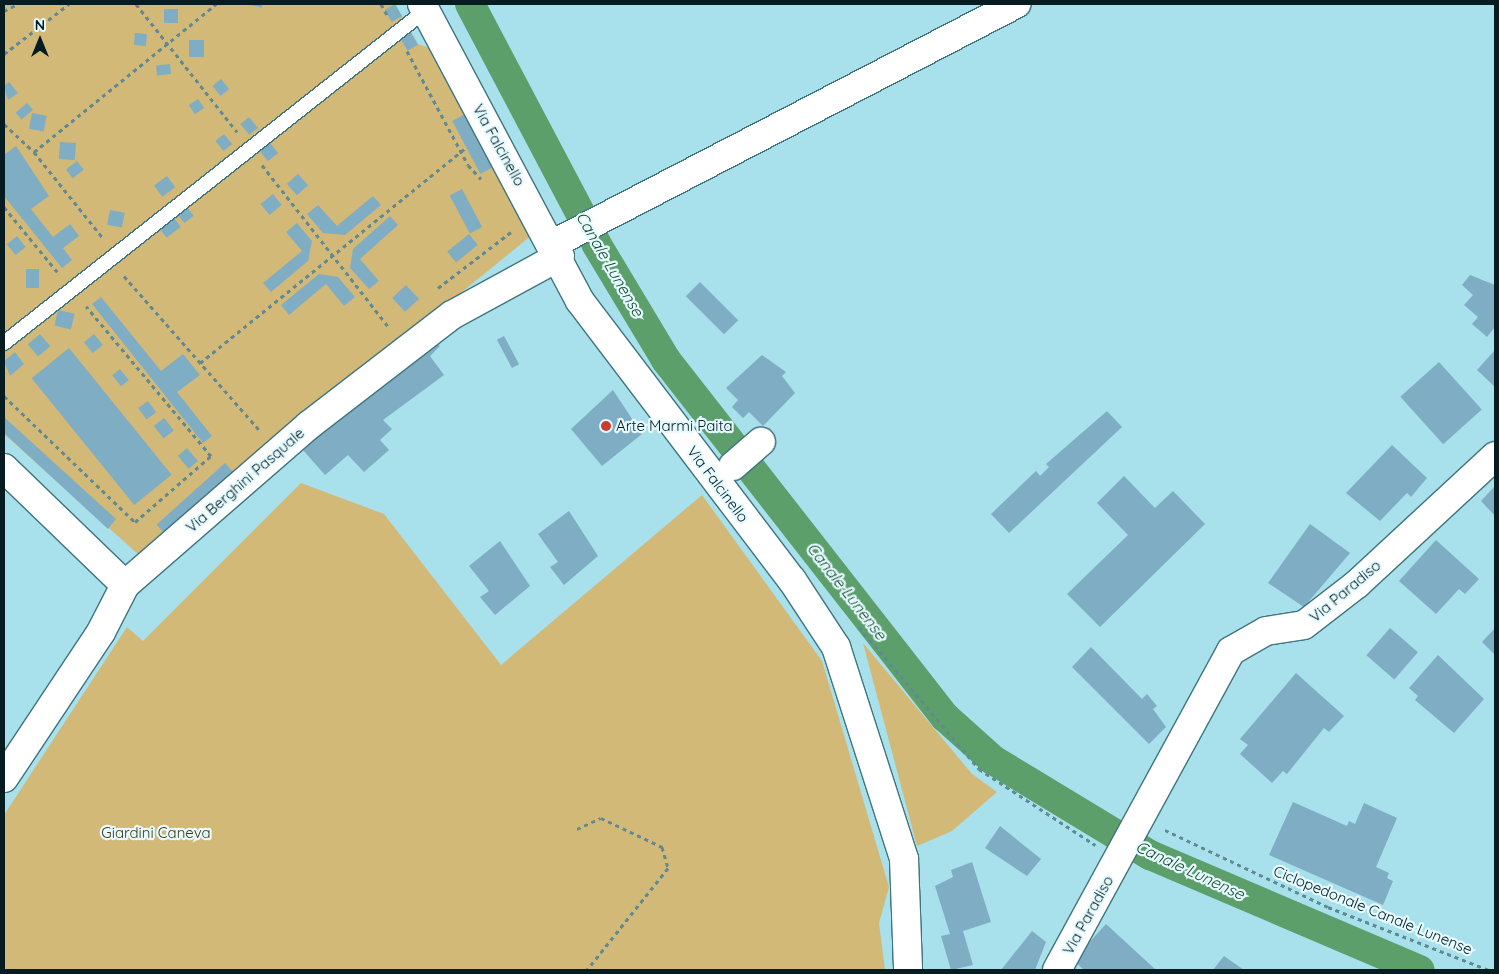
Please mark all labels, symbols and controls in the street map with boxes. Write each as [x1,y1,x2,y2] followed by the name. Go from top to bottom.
[15,15,65,65] north arrow
[35,16,45,34] text: N
[469,101,529,189] street label: Via Falcinello
[572,208,648,320] water label: Canale Lunense
[616,417,733,435] place label: Arte Marmi Paita
[600,420,612,432] marker: Arte Marmi Paita
[182,424,308,536] street label: Via Berghini Pasquale
[683,442,753,526] street label: Via Falcinello
[803,539,891,643] water label: Canale Lunense
[1306,556,1384,626] street label: Via Paradiso
[101,824,211,842] park label: Giardini Caneva
[1133,836,1247,904] water label: Canale Lunense
[1271,862,1475,958] street label: Ciclopedonale Canale Lunense
[1059,872,1117,958] street label: Via Paradiso

